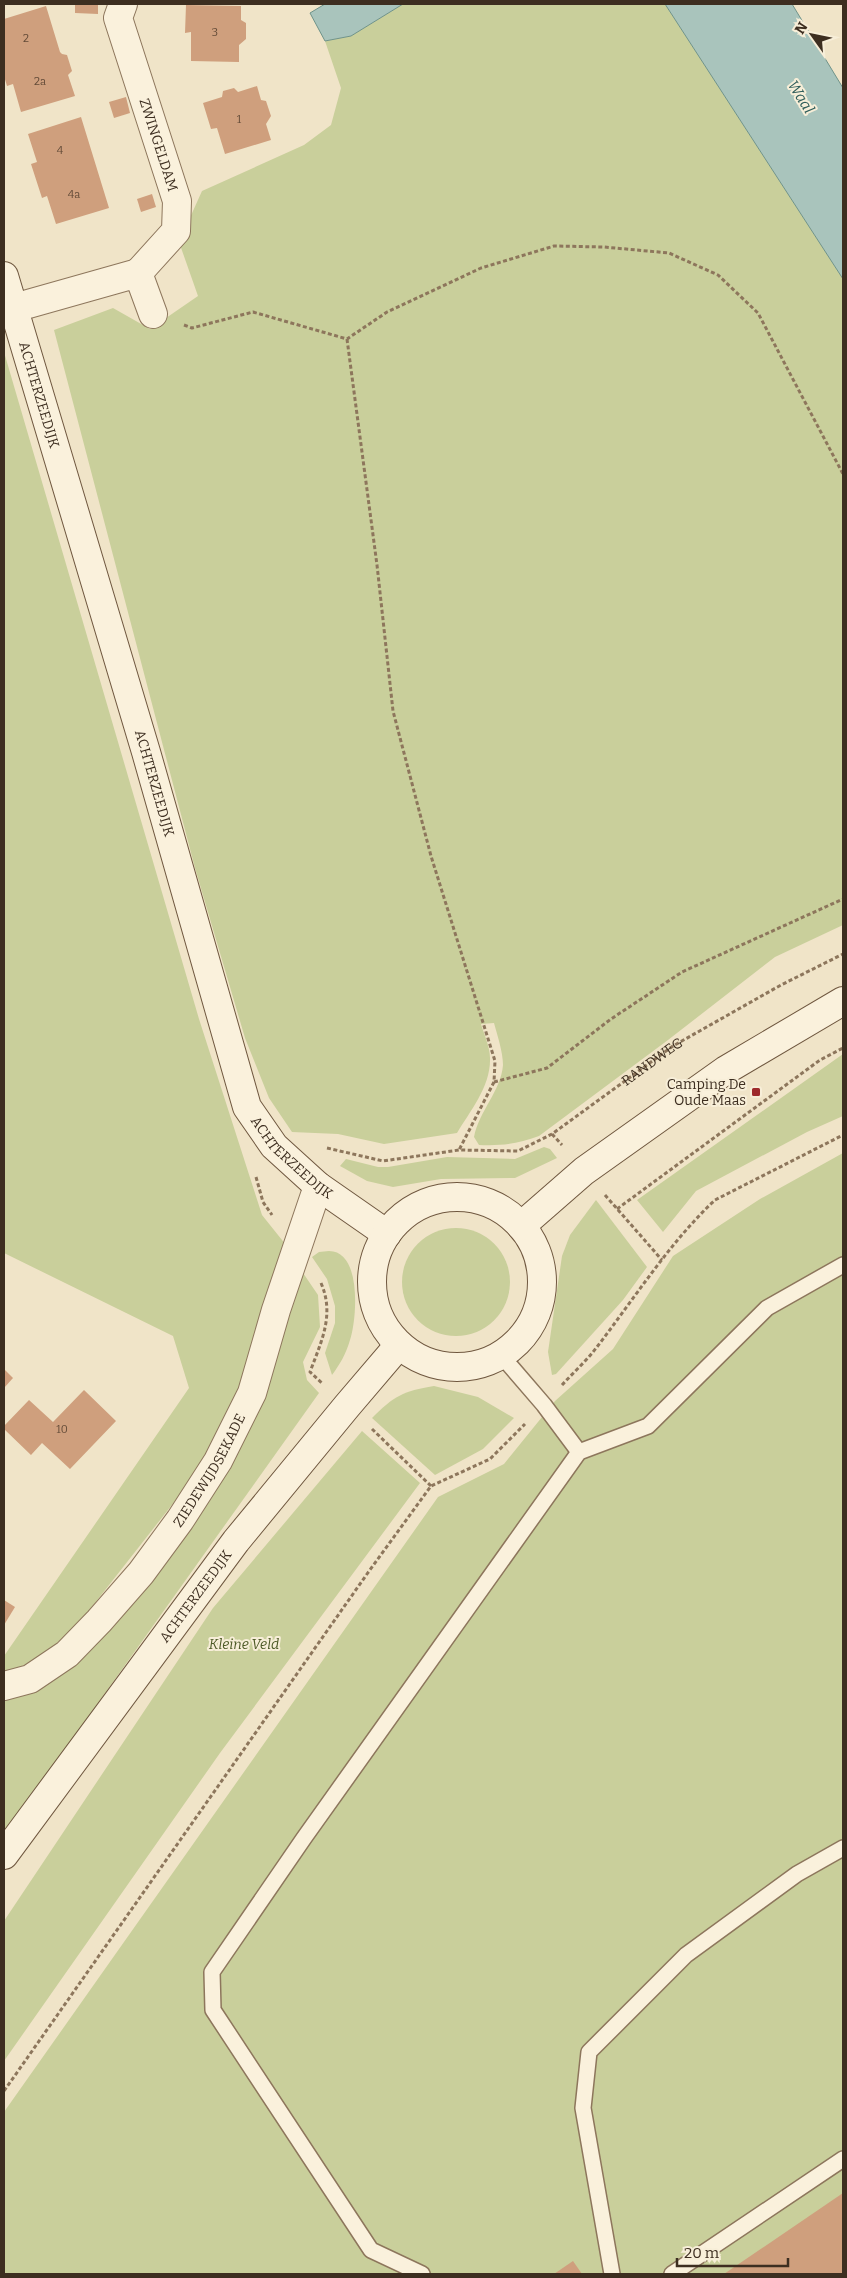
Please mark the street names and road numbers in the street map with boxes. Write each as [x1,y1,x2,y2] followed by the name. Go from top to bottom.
[135,96,181,194] street label: ZWINGELDAM
[15,340,63,450] street label: ACHTERZEEDIJK
[131,728,178,839] street label: ACHTERZEEDIJK
[618,1034,686,1090] street label: RANDWEG
[247,1113,336,1203] street label: ACHTERZEEDIJK
[170,1411,249,1531] street label: ZIEDEWIJDSEKADE
[156,1547,235,1646] street label: ACHTERZEEDIJK

